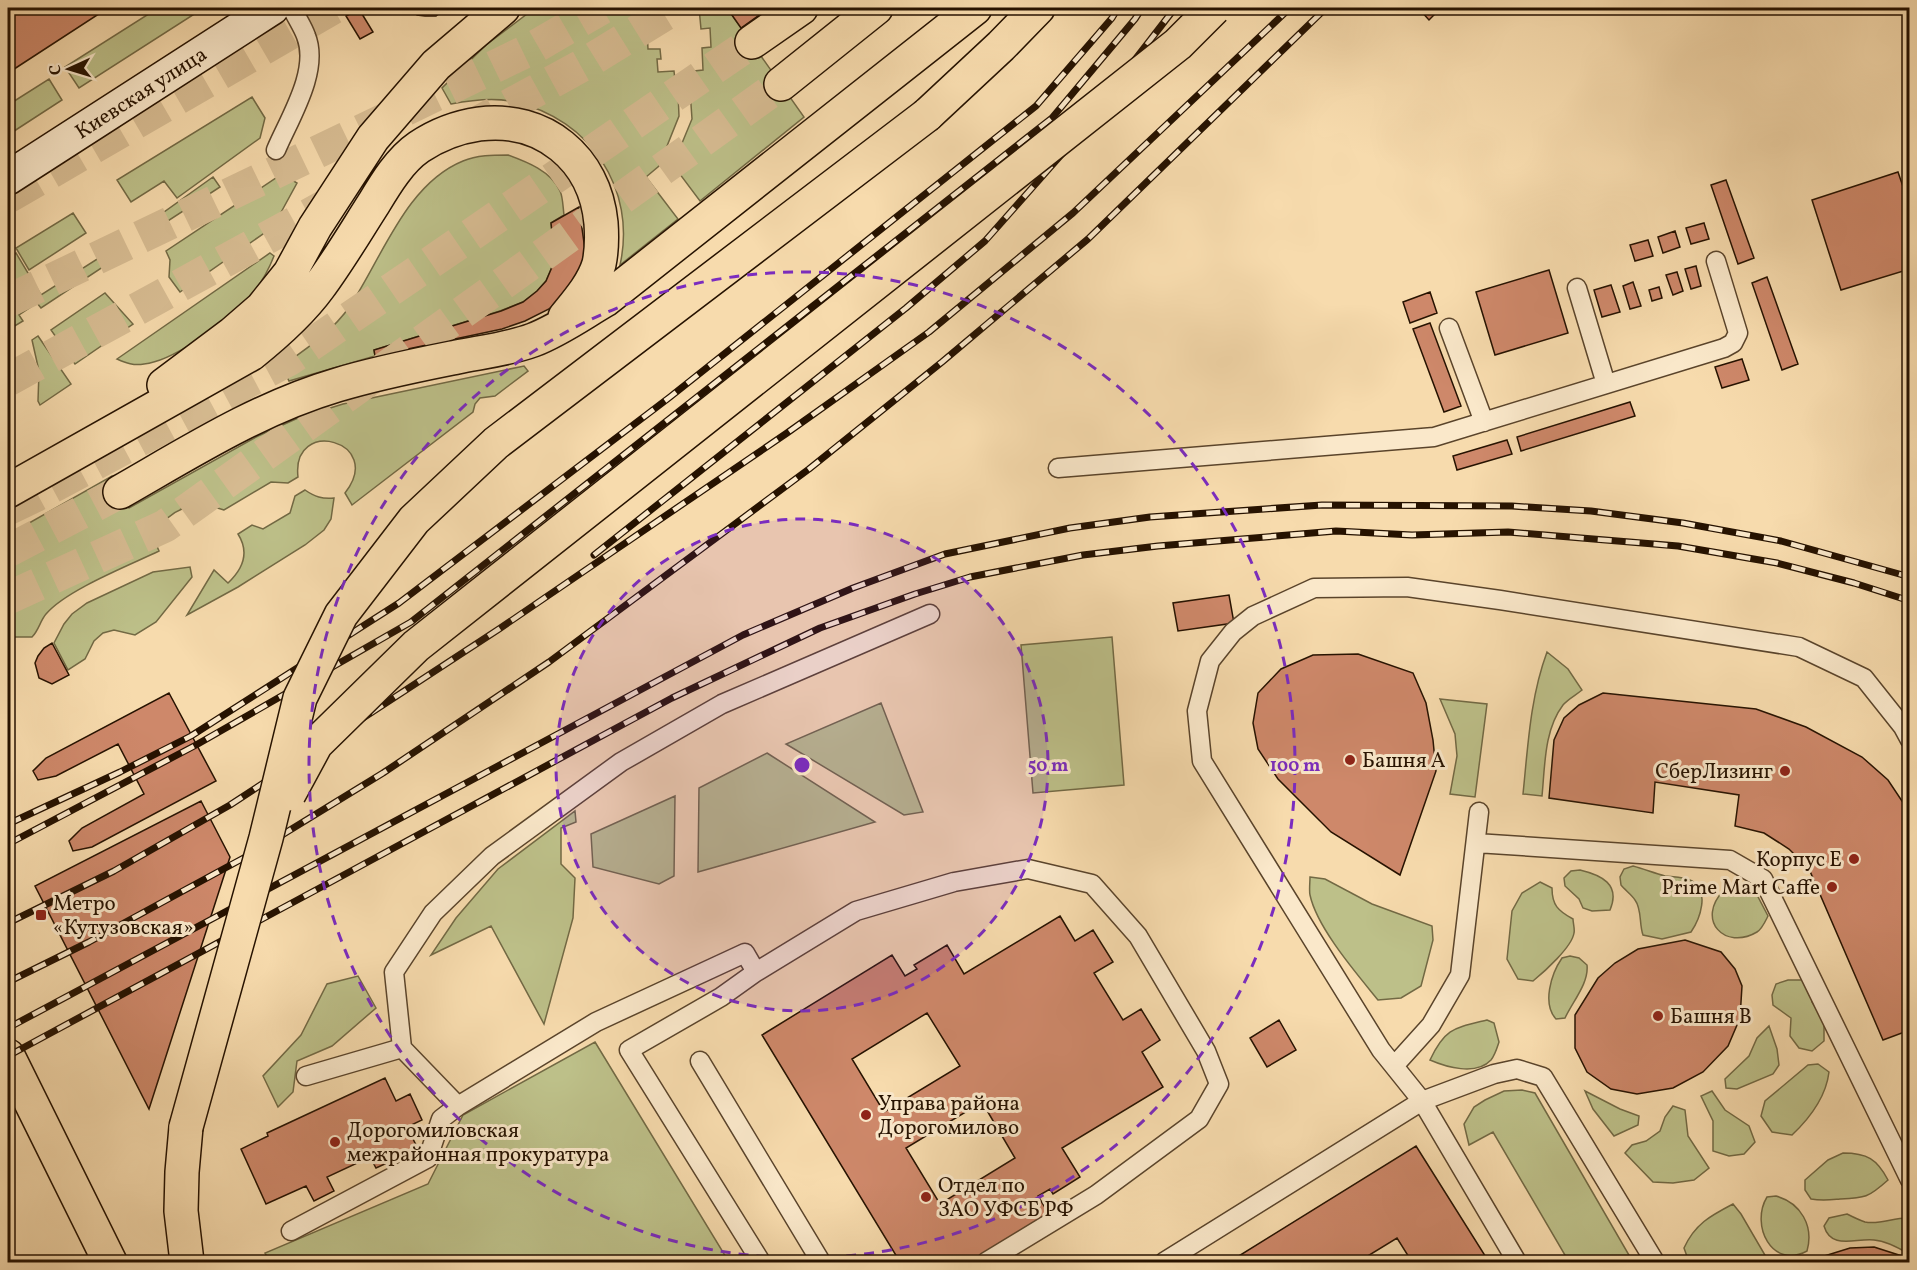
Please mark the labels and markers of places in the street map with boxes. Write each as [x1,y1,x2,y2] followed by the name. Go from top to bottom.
[1362,747,1446,776] place label: Башня А
[1343,753,1357,767] marker: Башня А
[792,755,812,775] centre of rings
[1655,758,1773,787] place label: СберЛизинг
[1778,764,1792,778] marker: СберЛизинг
[1756,846,1842,875] place label: Корпус E
[1847,852,1861,866] marker: Корпус E
[1661,874,1820,903] place label: Prime Mart Caffe
[1825,880,1839,894] marker: Prime Mart Caffe
[53,890,194,943] place label: Метро «Кутузовская»
[34,908,48,922] marker: Метро «Кутузовская»
[1670,1003,1752,1032] place label: Башня B
[1651,1009,1665,1023] marker: Башня B
[878,1090,1020,1143] place label: Управа района Дорогомилово
[859,1108,873,1122] marker: Управа района Дорогомилово
[347,1117,609,1170] place label: Дорогомиловская межрайонная прокуратура
[328,1135,342,1149] marker: Дорогомиловская межрайонная прокуратура
[938,1172,1073,1225] place label: Отдел по ЗАО УФСБ РФ
[919,1190,933,1204] marker: Отдел по ЗАО УФСБ РФ

